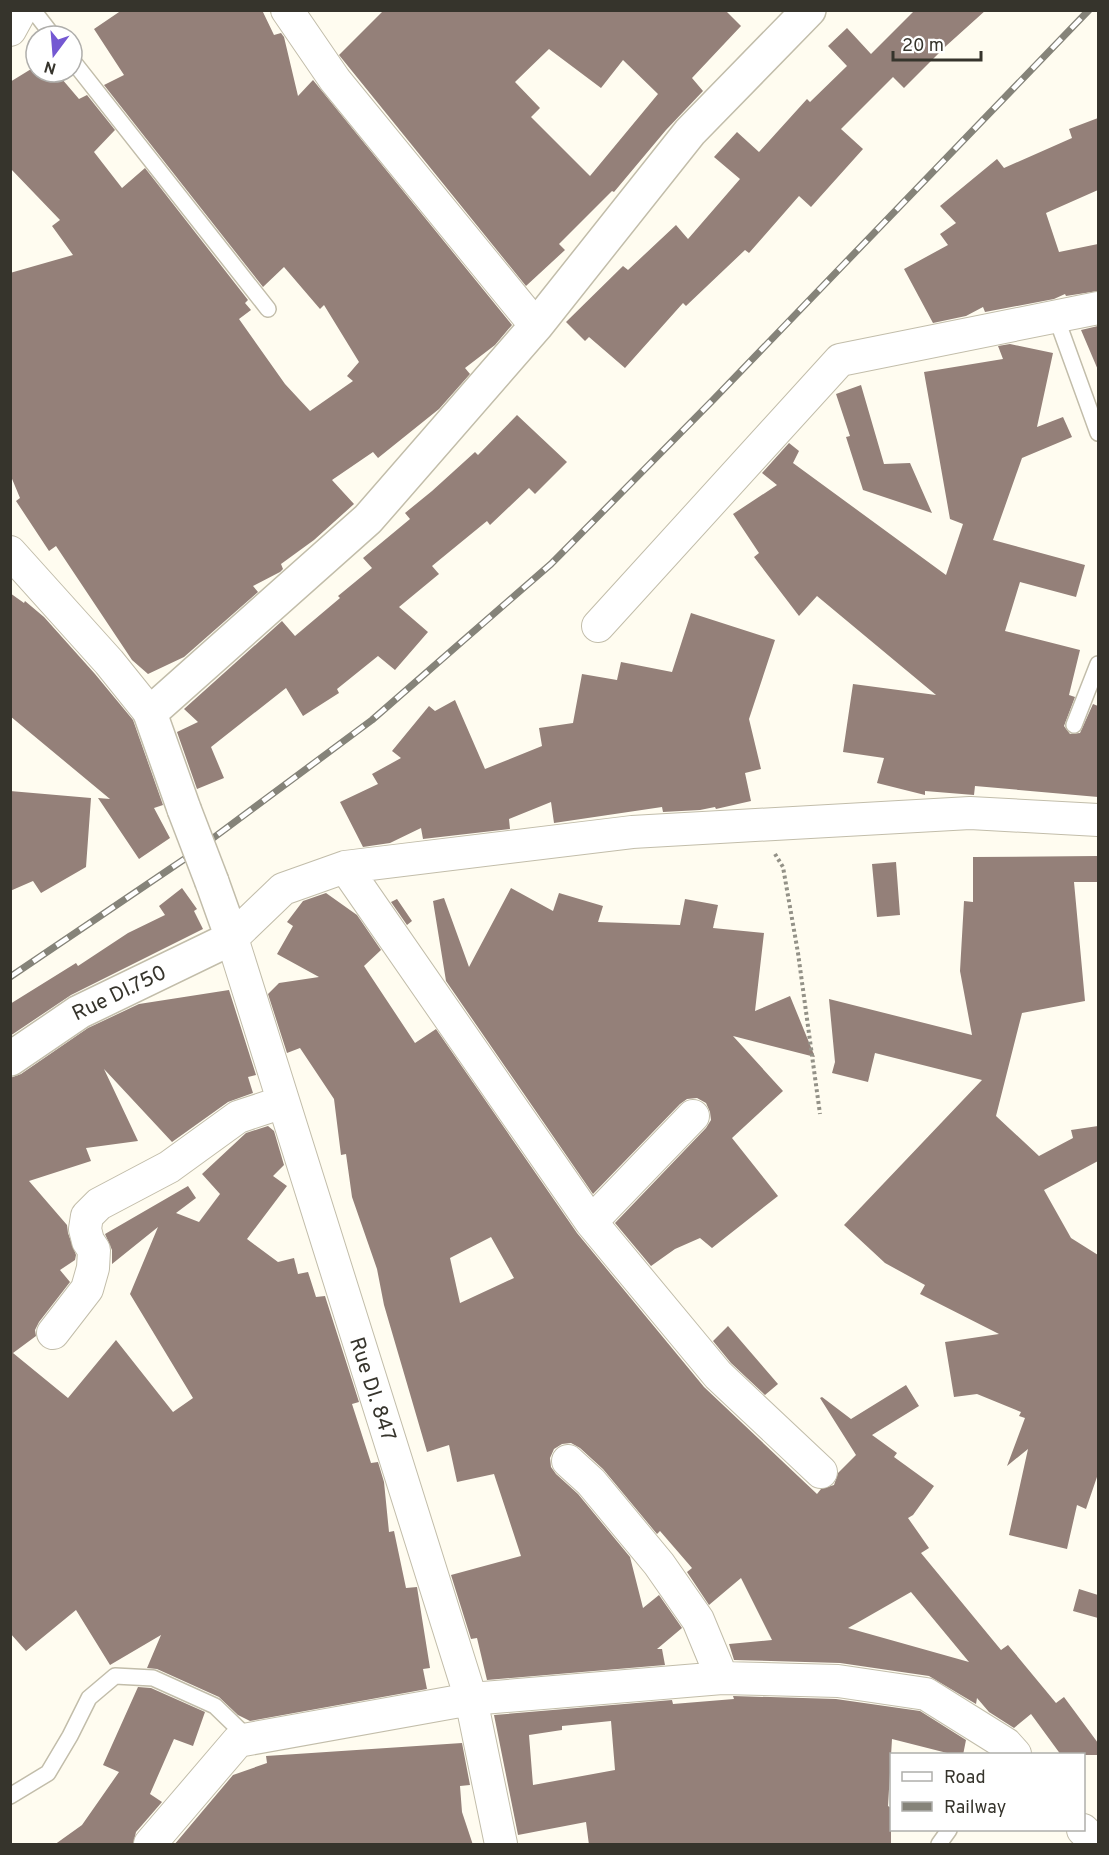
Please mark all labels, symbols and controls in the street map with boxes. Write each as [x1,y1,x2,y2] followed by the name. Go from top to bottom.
[24,24,84,84] north arrow
[893,24,982,62] scale bar
[902,35,944,58] text: 20 m
[42,55,59,78] text: N
[68,960,171,1028] street label: Rue DI.750
[342,1334,401,1445] street label: Rue DI. 847
[890,1753,1085,1831] legend
[944,1767,986,1790] text: Road
[944,1797,1006,1820] text: Railway

